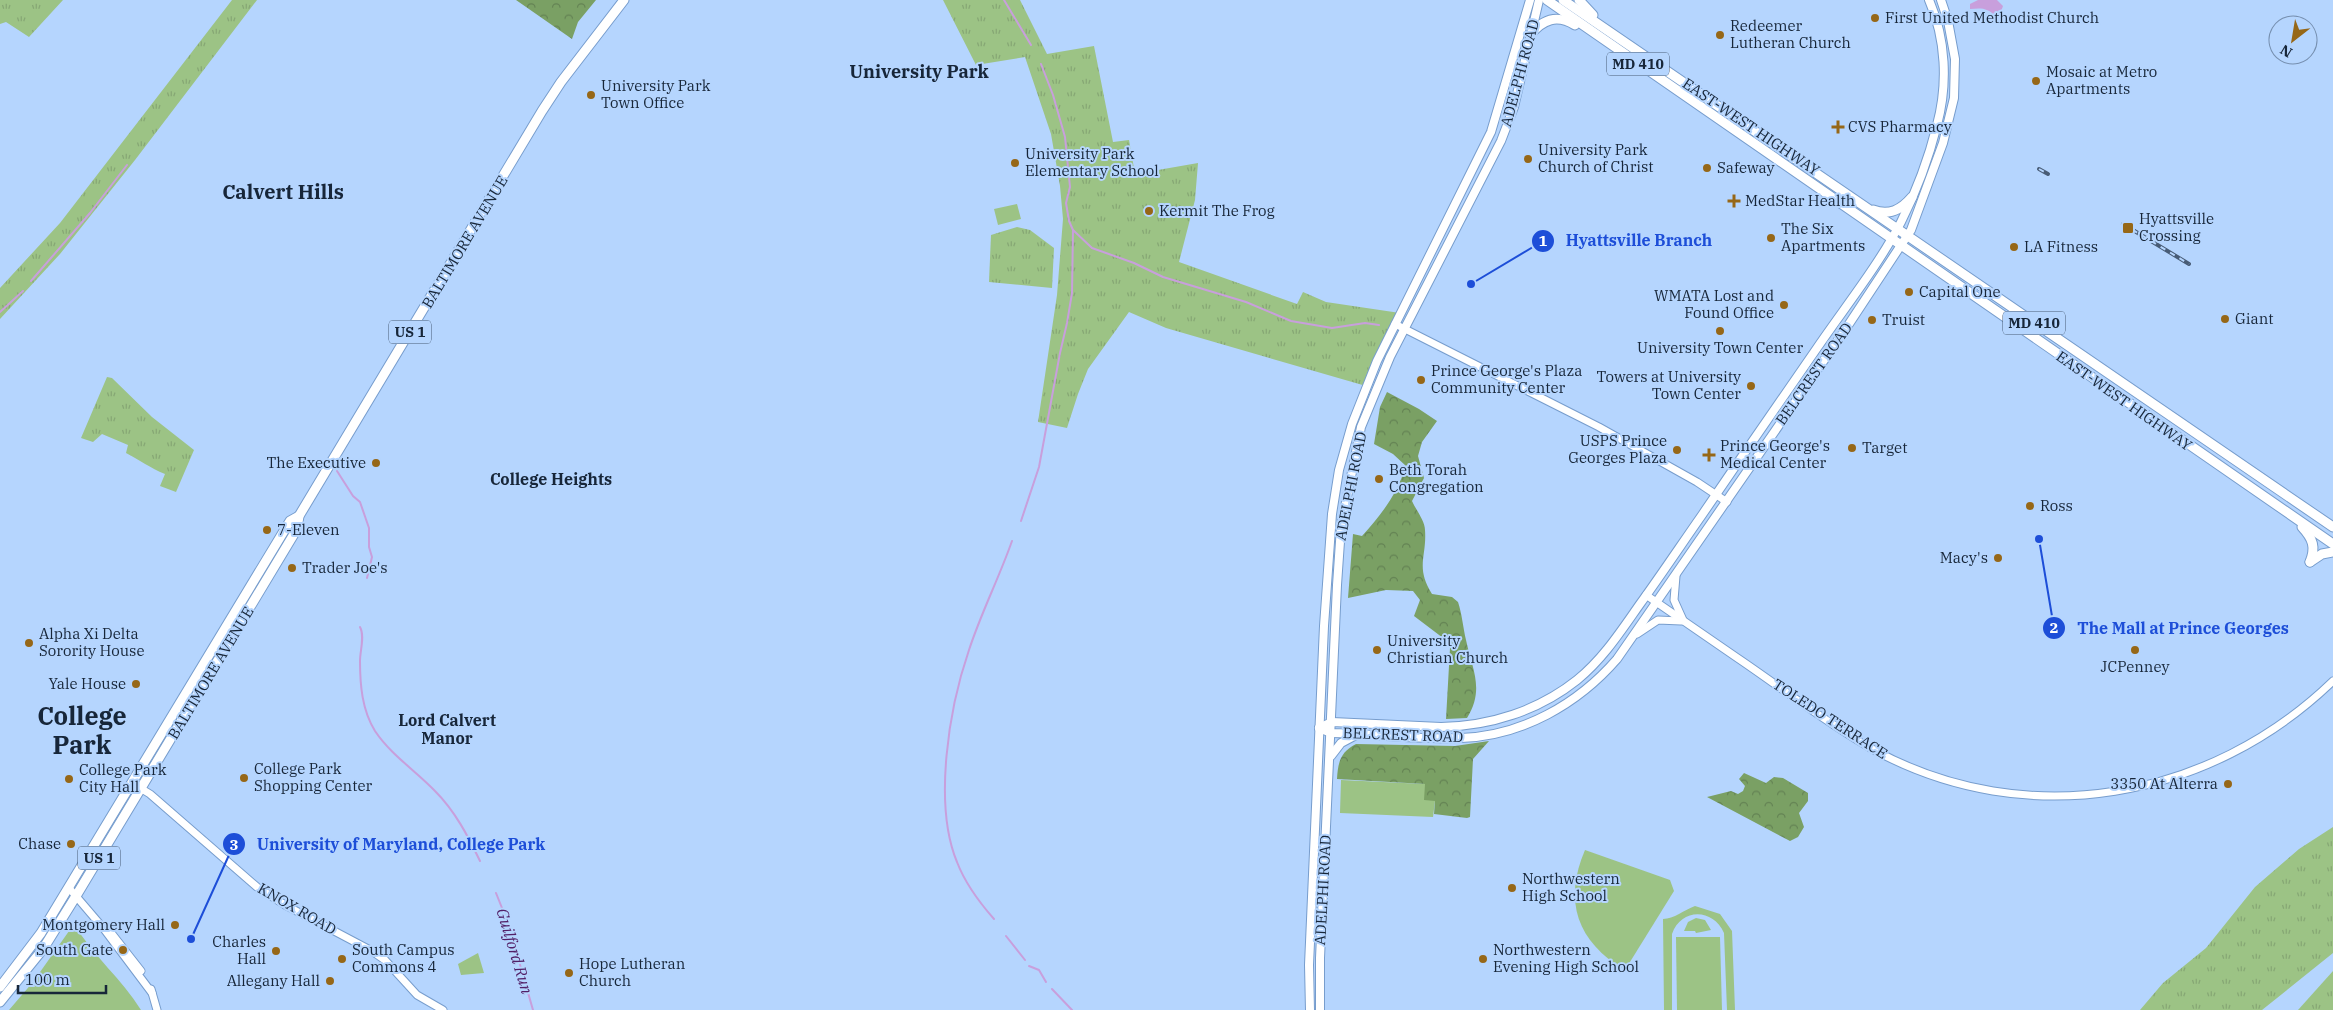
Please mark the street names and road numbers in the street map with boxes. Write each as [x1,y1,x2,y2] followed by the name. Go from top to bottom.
[1496,17,1543,129] street label: ADELPHI ROAD
[1607,52,1669,76] road number: MD 410
[1679,74,1824,180] street label: EAST-WEST HIGHWAY
[417,172,512,311] street label: BALTIMORE AVENUE
[2003,312,2065,334] road number: MD 410
[1771,319,1856,429] street label: BELCREST ROAD
[389,321,431,344] road number: US 1
[2053,346,2196,455] street label: EAST-WEST HIGHWAY
[1331,430,1370,542] street label: ADELPHI ROAD
[163,603,258,742] street label: BALTIMORE AVENUE
[1769,674,1891,763] street label: TOLEDO TERRACE
[1342,723,1464,746] street label: BELCREST ROAD
[1310,834,1335,946] street label: ADELPHI ROAD
[78,846,120,870] road number: US 1
[255,878,340,939] street label: KNOX ROAD

